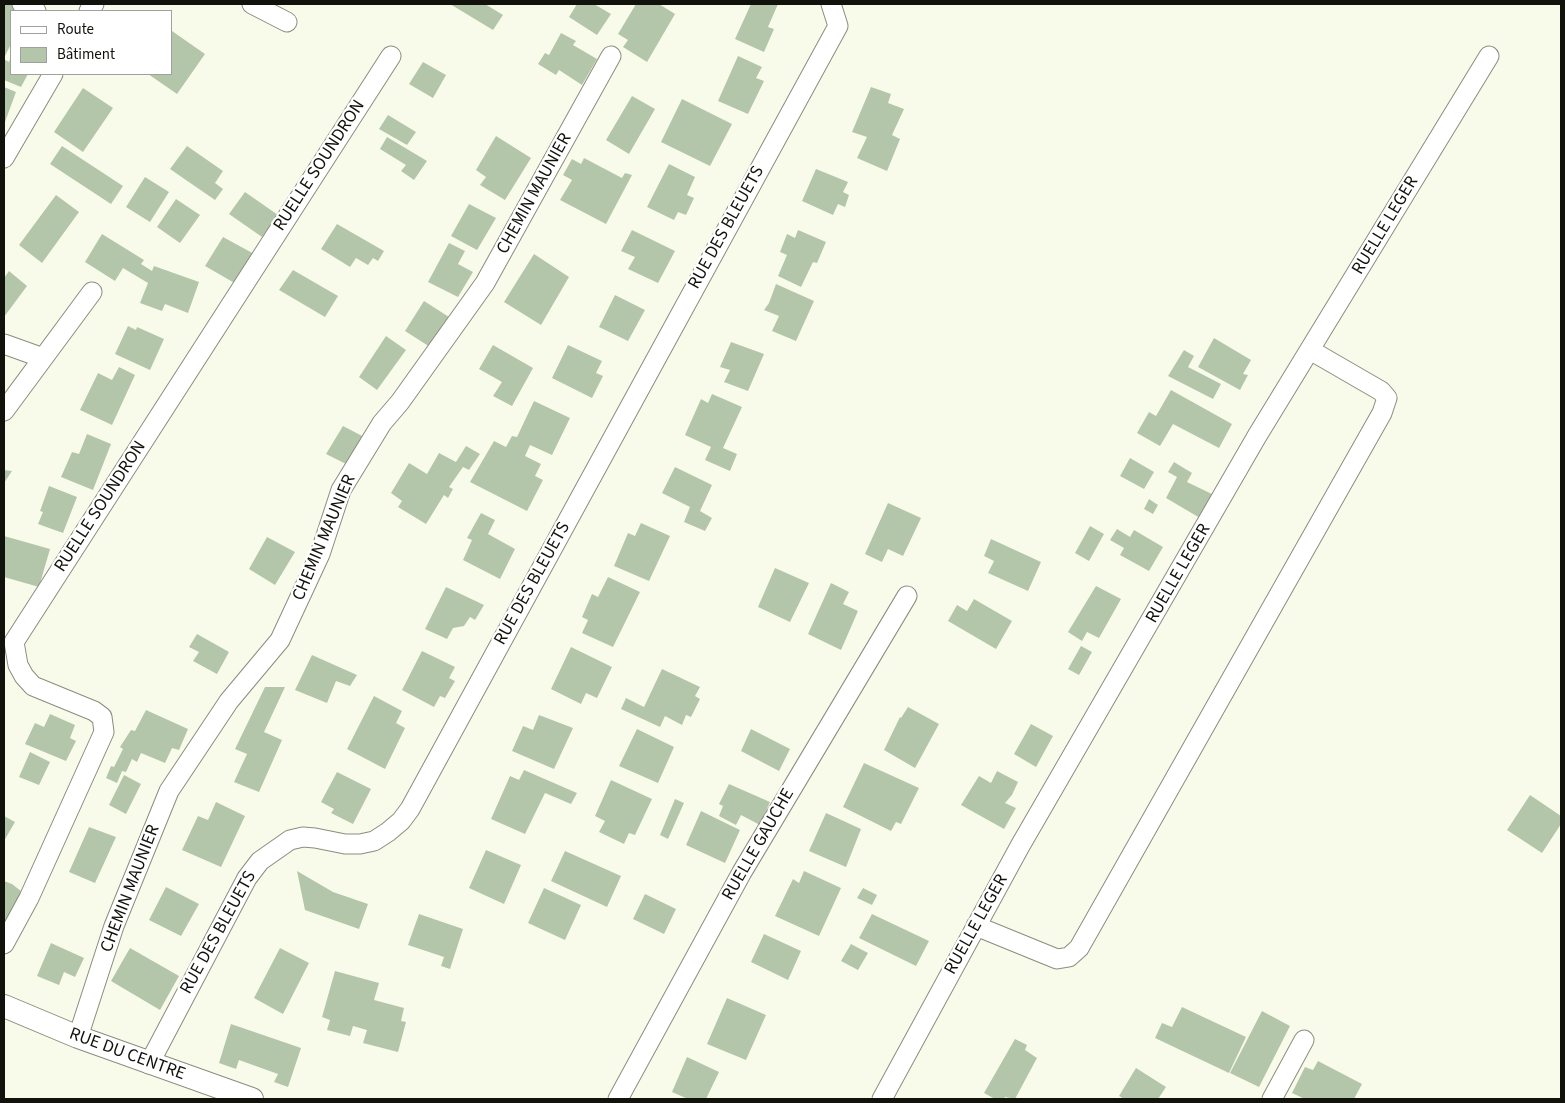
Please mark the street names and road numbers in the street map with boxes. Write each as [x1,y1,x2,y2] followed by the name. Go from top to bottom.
[270,97,370,235] street label: RUELLE SOUNDRON
[493,130,577,258] street label: CHEMIN MAUNIER
[684,163,770,293] street label: RUE DES BLEUETS
[1348,173,1424,279] street label: RUELLE LEGER
[51,438,151,576] street label: RUELLE SOUNDRON
[289,472,361,604] street label: CHEMIN MAUNIER
[490,519,576,649] street label: RUE DES BLEUETS
[1142,521,1216,627] street label: RUELLE LEGER
[718,785,800,905] street label: RUELLE GAUCHE
[97,822,165,956] street label: CHEMIN MAUNIER
[176,868,262,998] street label: RUE DES BLEUETS
[941,871,1013,979] street label: RUELLE LEGER
[66,1024,188,1086] street label: RUE DU CENTRE

